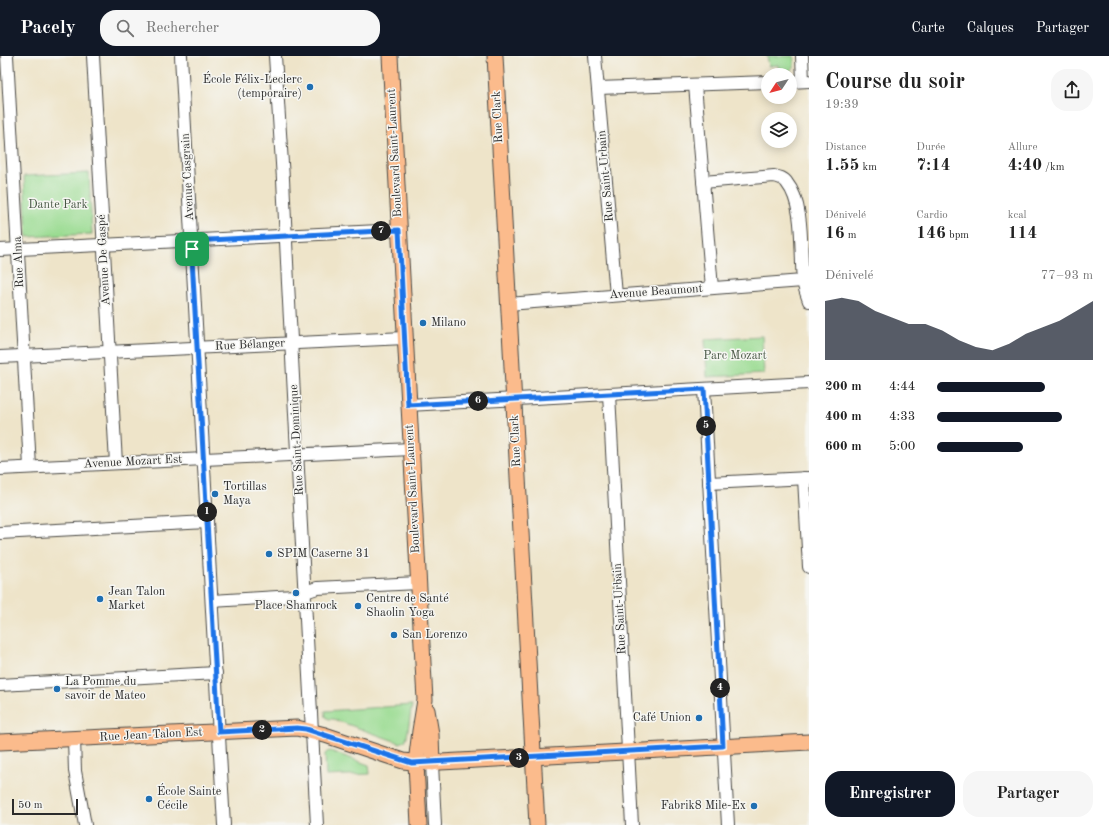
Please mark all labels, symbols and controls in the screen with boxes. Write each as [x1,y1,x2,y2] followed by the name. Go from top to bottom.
[100,10,380,46] search box
[114,17,136,39] icon: search
[20,19,76,38] text: Pacely
[146,21,219,36] text: Rechercher
[911,21,945,35] text: Carte
[967,21,1014,35] text: Calques
[1036,21,1089,35] text: Partager
[761,68,797,104] north arrow
[761,68,797,148] map controls
[1051,69,1093,111] button: share
[203,71,302,100] place label: École Félix-Leclerc (temporaire)
[825,71,965,93] text: Course du soir
[305,82,315,92] marker: École Félix-Leclerc (temporaire)
[386,88,404,218] street label: Boulevard Saint-Laurent
[491,91,505,143] street label: Rue Clark
[825,98,859,111] text: 19:39
[761,112,797,148] button: layers
[596,129,616,222] street label: Rue Saint-Urbain
[180,132,196,221] street label: Avenue Casgrain
[825,142,866,153] text: Distance
[916,142,945,153] text: Durée
[1008,142,1037,153] text: Allure
[825,157,859,174] text: 1.55
[916,157,951,174] text: 7:14
[1008,157,1042,174] text: 4:40
[859,162,877,173] text: km
[1042,162,1064,173] text: /km
[28,199,88,211] park label: Dante Park
[825,210,866,221] text: Dénivelé
[916,210,948,221] text: Cardio
[1008,210,1027,221] text: kcal
[96,214,112,306] street label: Avenue De Gaspé
[371,221,391,241] pin: 7
[378,225,384,236] text: 7
[825,225,845,242] text: 16
[916,225,946,242] text: 146
[1008,225,1037,242] text: 114
[845,230,857,241] text: m
[946,230,969,241] text: bpm
[175,232,209,266] pin
[12,236,26,288] street label: Rue Alma
[181,238,203,260] icon: arrive
[825,269,873,282] text: Dénivelé
[1041,269,1093,282] text: 77–93 m
[609,283,703,301] street label: Avenue Beaumont
[431,317,466,329] place label: Milano
[418,318,428,328] marker: Milano
[215,337,285,353] street label: Rue Bélanger
[703,350,767,362] park label: Parc Mozart
[825,380,862,393] text: 200 m
[889,380,915,393] text: 4:44
[288,384,306,496] street label: Rue Saint-Dominique
[468,391,488,411] pin: 6
[475,395,481,406] text: 6
[825,410,862,423] text: 400 m
[889,410,915,423] text: 4:33
[509,415,523,467] street label: Rue Clark
[696,416,716,436] pin: 5
[703,420,709,431] text: 5
[404,424,422,554] street label: Boulevard Saint-Laurent
[825,440,862,453] text: 600 m
[889,440,915,453] text: 5:00
[83,453,183,471] street label: Avenue Mozart Est
[223,481,267,507] place label: Tortillas Maya
[210,489,220,499] marker: Tortillas Maya
[197,502,217,522] pin: 1
[204,506,210,517] text: 1
[277,548,370,560] place label: SPIM Caserne 31
[264,549,274,559] marker: SPIM Caserne 31
[612,562,628,655] street label: Rue Saint-Urbain
[108,586,166,612] place label: Jean Talon Market
[291,588,301,598] marker: Place Shamrock
[366,593,449,619] place label: Centre de Santé Shaolin Yoga
[95,594,105,604] marker: Jean Talon Market
[254,600,338,612] place label: Place Shamrock
[353,601,363,611] marker: Centre de Santé Shaolin Yoga
[402,629,467,641] place label: San Lorenzo
[389,630,399,640] marker: San Lorenzo
[65,676,146,702] place label: La Pomme du savoir de Mateo
[710,678,730,698] pin: 4
[717,682,723,693] text: 4
[52,684,62,694] marker: La Pomme du savoir de Mateo
[633,712,692,724] place label: Café Union
[694,713,704,723] marker: Café Union
[252,720,272,740] pin: 2
[259,724,265,735] text: 2
[99,726,203,744] street label: Rue Jean-Talon Est
[509,748,529,768] pin: 3
[516,752,522,763] text: 3
[825,771,955,817] button: Enregistrer
[963,771,1093,817] button: Partager
[157,783,222,812] place label: École Sainte Cécile
[144,794,154,804] marker: École Sainte Cécile
[12,797,78,816] scale bar
[18,800,43,811] text: 50 m
[661,800,746,812] place label: Fabrik8 Mile-Ex
[749,801,759,811] marker: Fabrik8 Mile-Ex

